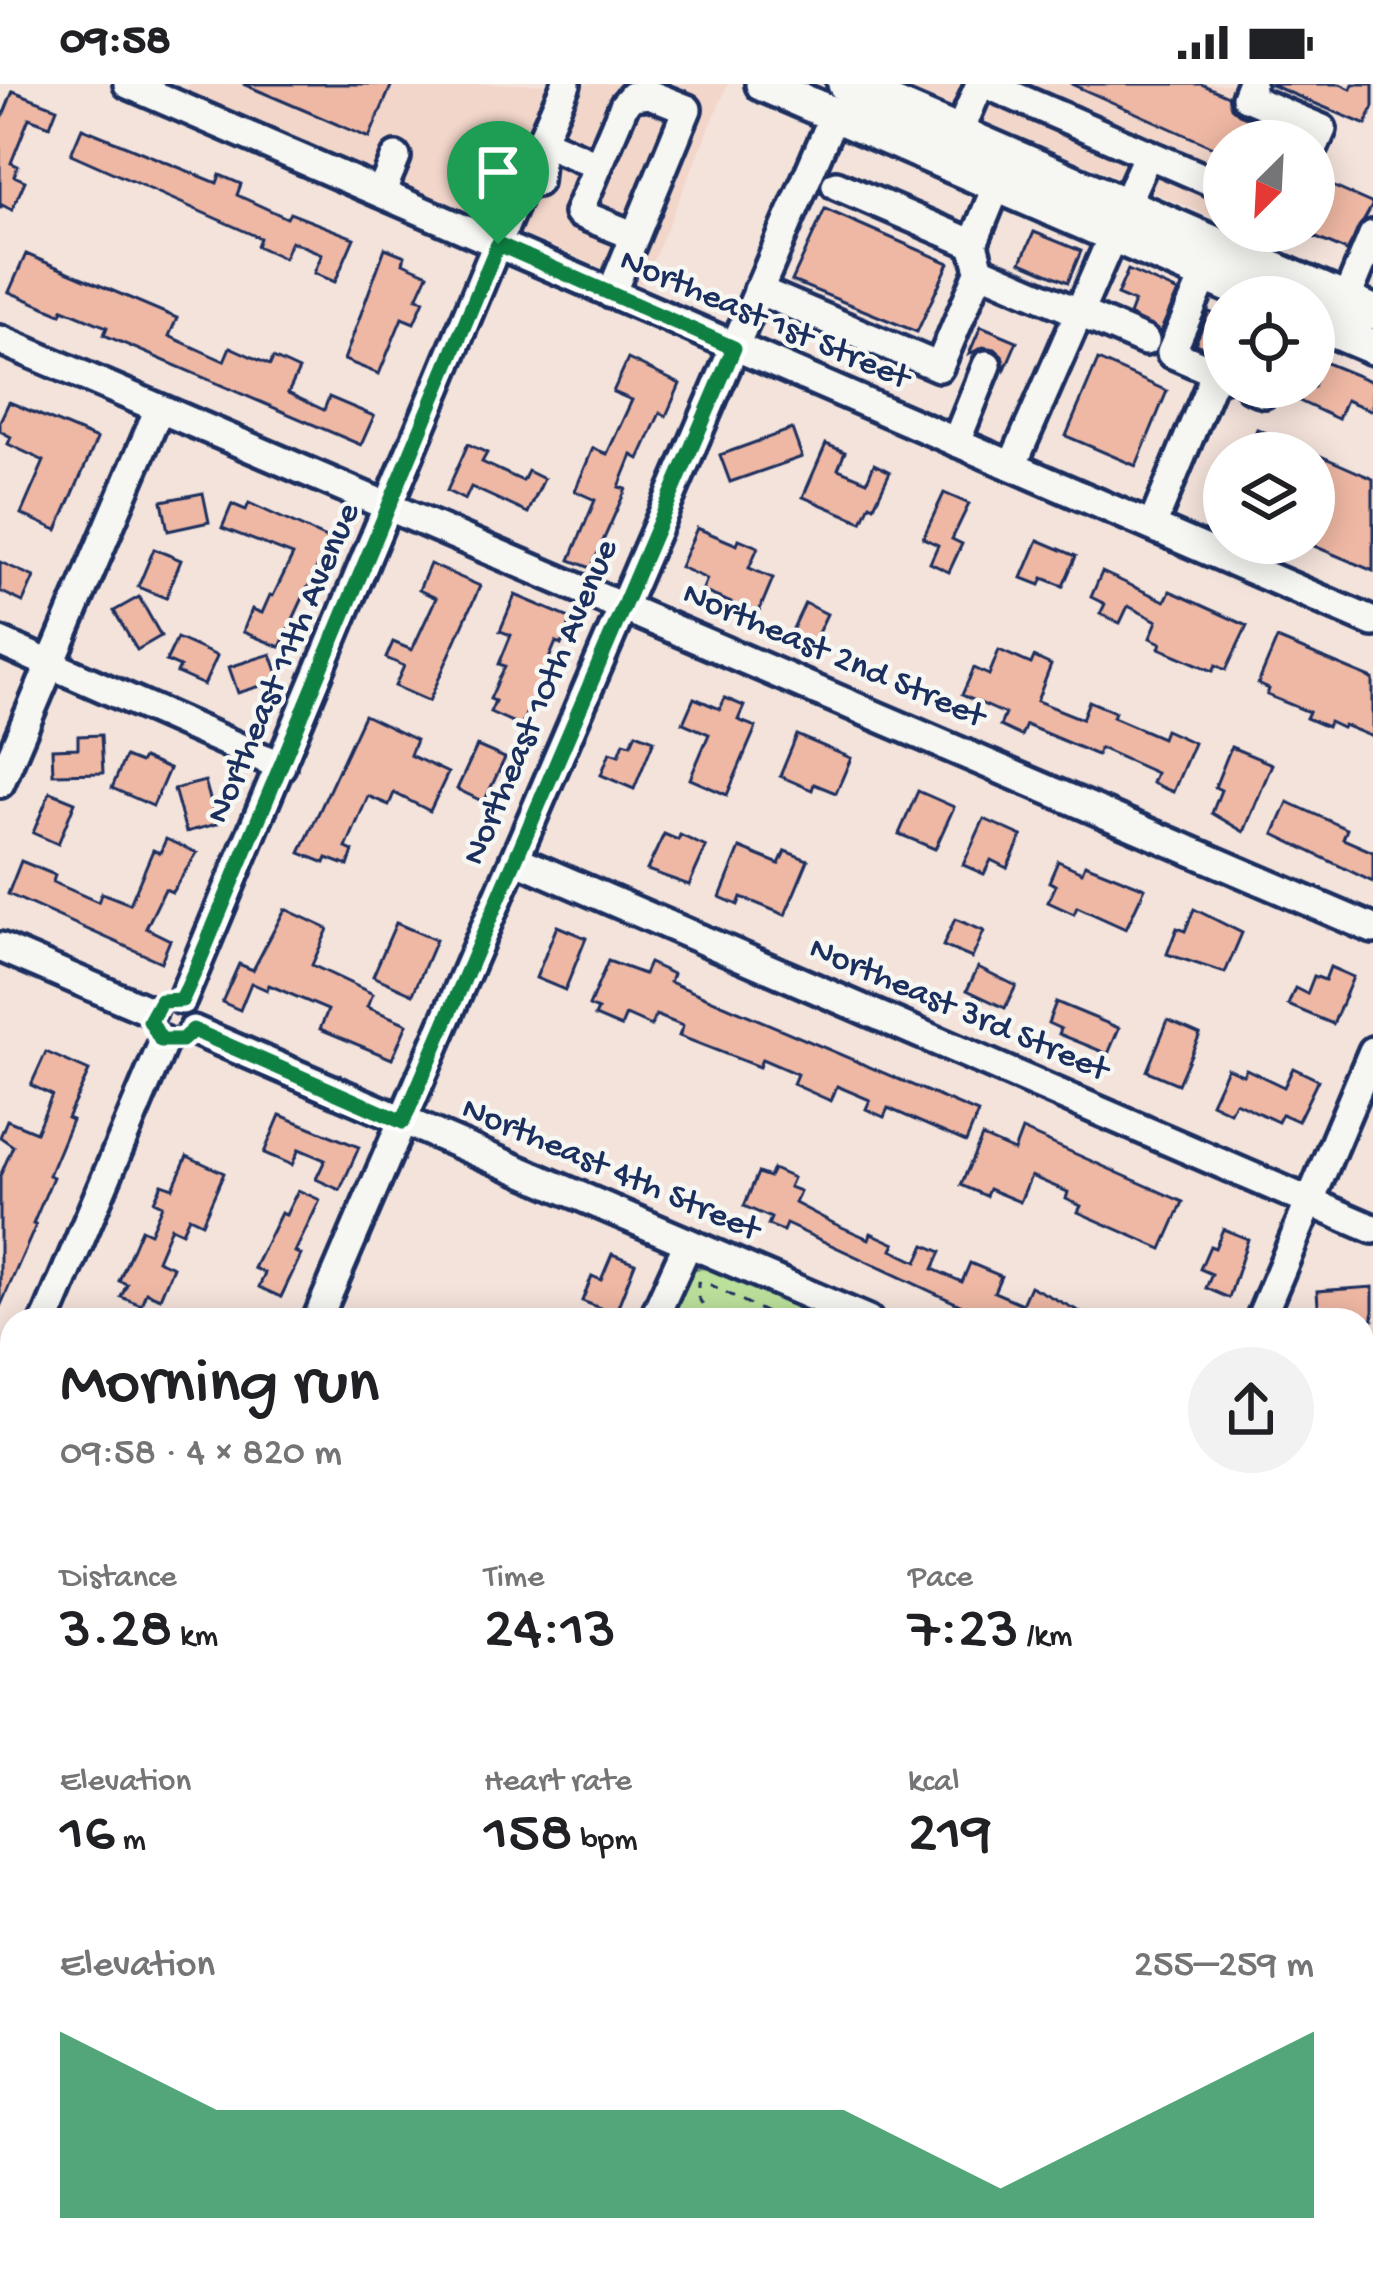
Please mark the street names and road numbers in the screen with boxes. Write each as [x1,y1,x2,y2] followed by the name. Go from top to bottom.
[612,240,919,403] street label: Northeast 1st Street
[198,497,372,831] street label: Northeast 11th Avenue
[454,533,630,872] street label: Northeast 10th Avenue
[675,574,994,741] street label: Northeast 2nd Street
[802,928,1117,1095] street label: Northeast 3rd Street
[455,1089,769,1255] street label: Northeast 4th Street

